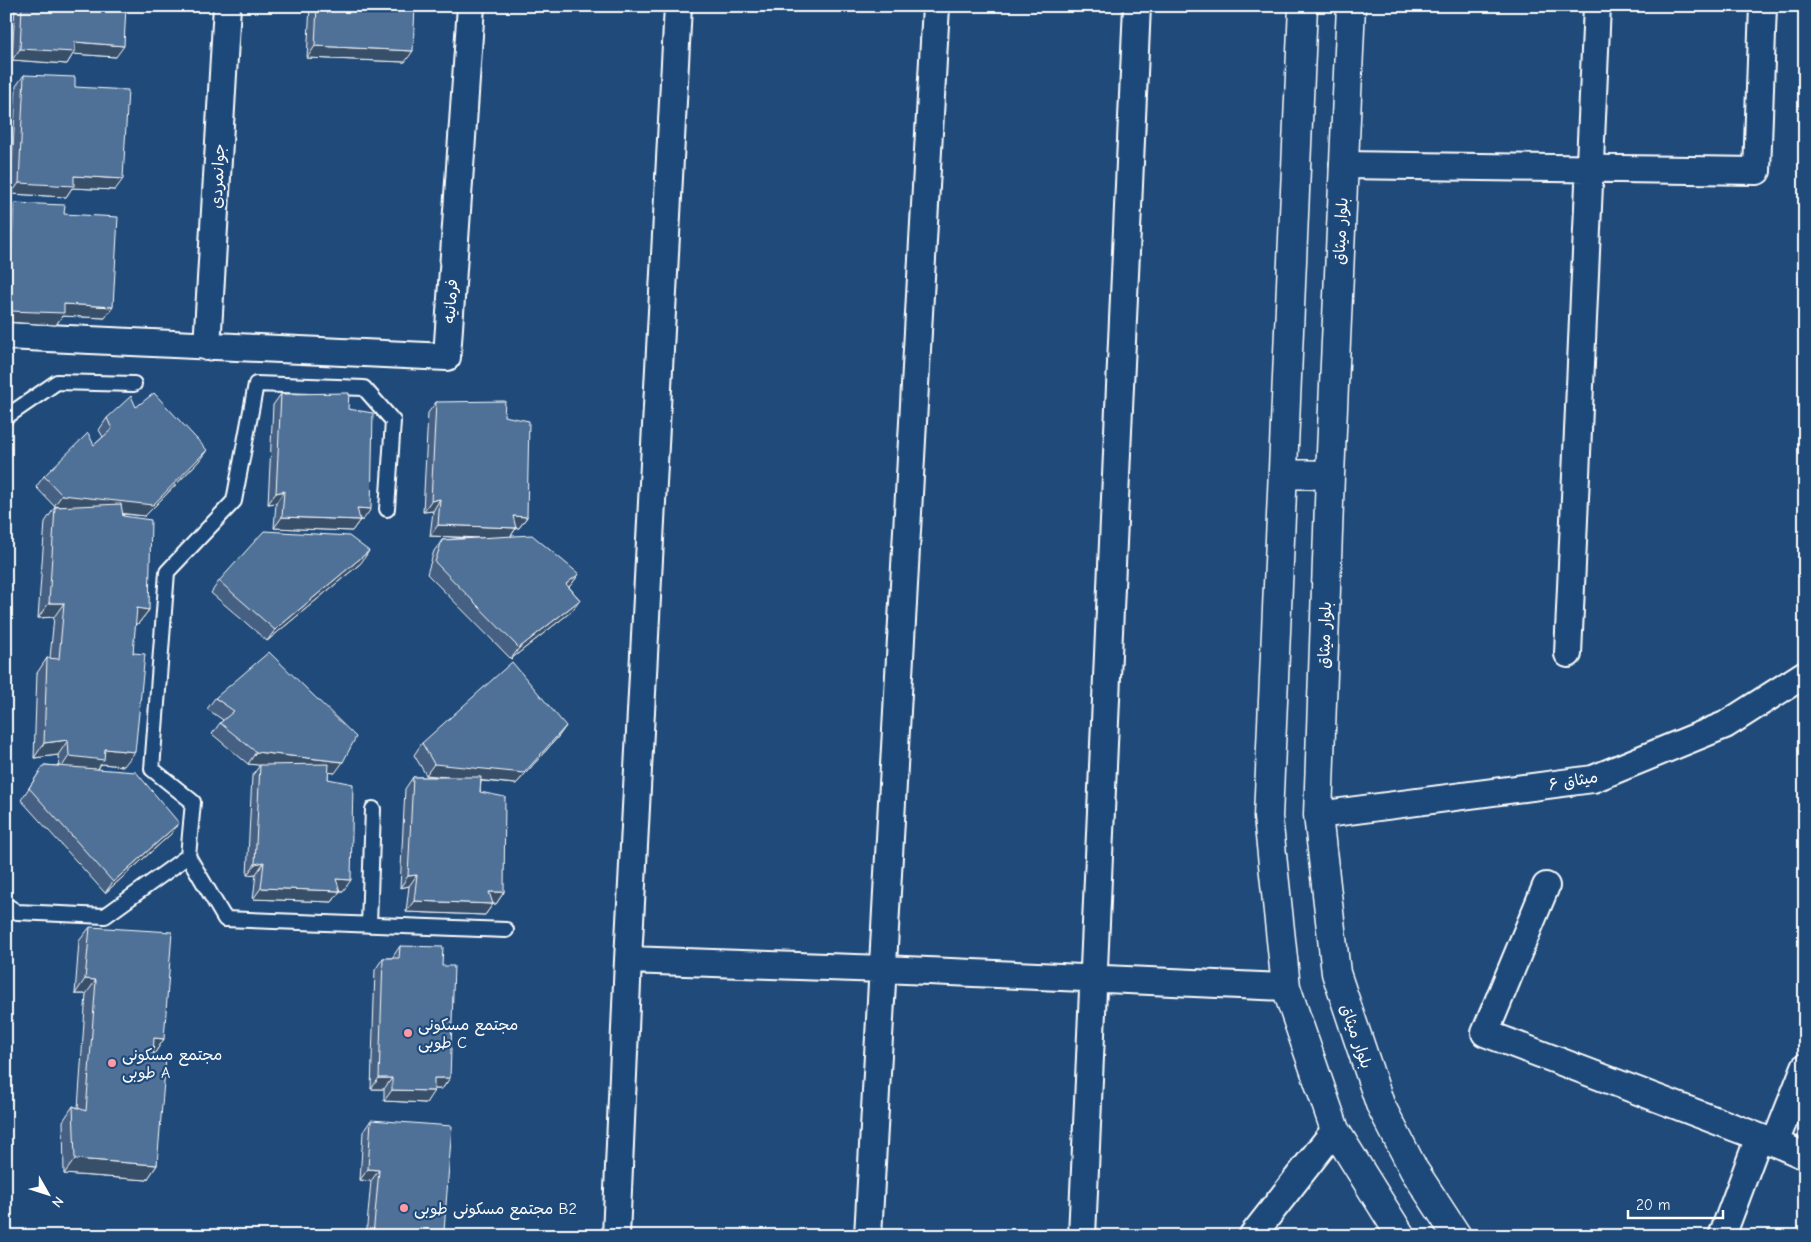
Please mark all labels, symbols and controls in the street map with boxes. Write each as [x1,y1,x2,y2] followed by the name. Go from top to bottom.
[207,143,230,209] street label: جوانمردی
[1330,197,1353,265] street label: بلوار میثاق
[440,278,462,324] street label: فرمانیه
[1315,601,1336,669] street label: بلوار میثاق
[1547,768,1599,794] street label: میثاق ۶
[1336,1002,1376,1071] street label: بلوار میثاق
[418,1016,518,1053] place label: مجتمع مسکونی طوبی C
[402,1027,414,1039] marker: مجتمع مسکونی طوبی C
[122,1046,222,1083] place label: مجتمع مسکونی طوبی A
[106,1057,118,1069] marker: مجتمع مسکونی طوبی A
[22,1170,72,1220] north arrow
[1628,1187,1724,1219] scale bar
[48,1193,67,1211] text: N
[1636,1196,1670,1214] text: 20 m
[414,1200,577,1220] place label: مجتمع مسکونی طوبی B2
[398,1202,410,1214] marker: مجتمع مسکونی طوبی B2

